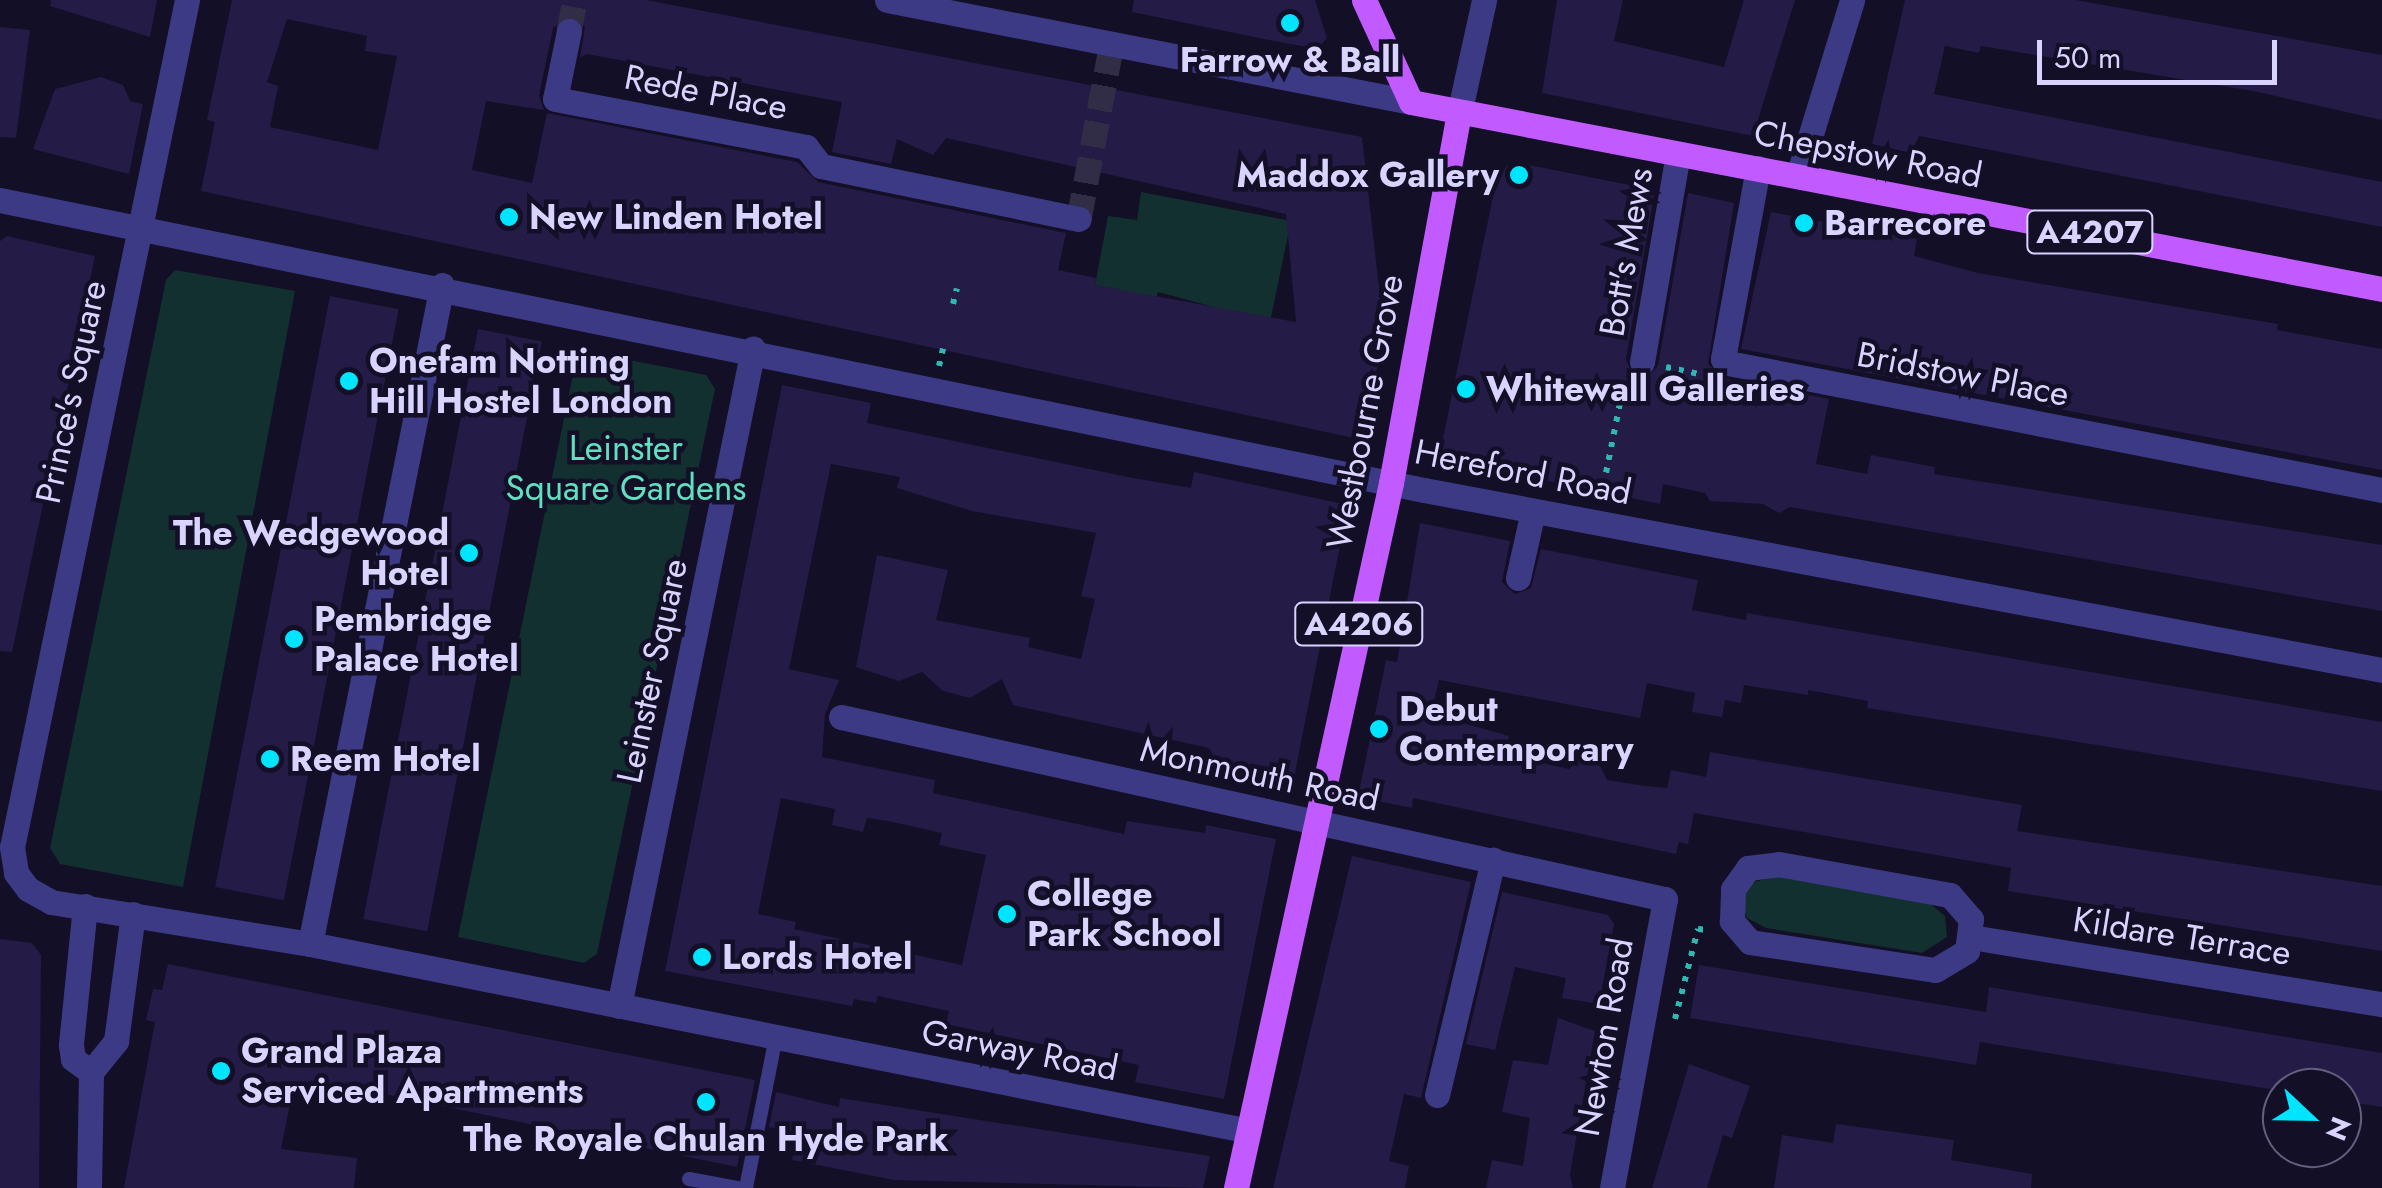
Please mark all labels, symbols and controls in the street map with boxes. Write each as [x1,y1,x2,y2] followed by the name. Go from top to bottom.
[1279,12,1301,34] marker: Farrow & Ball
[2042,20,2282,82] scale bar
[2054,36,2121,79] text: 50 m
[1180,39,1400,81] place label: Farrow & Ball
[621,56,791,128] street label: Rede Place
[1751,111,1985,197] street label: Chepstow Road
[1237,154,1499,196] place label: Maddox Gallery
[1508,164,1530,186] marker: Maddox Gallery
[1591,165,1661,339] street label: Bott's Mews
[529,196,823,238] place label: New Linden Hotel
[1824,202,1986,244] place label: Barrecore
[2025,205,2155,259] road number: A4207
[498,206,520,228] marker: New Linden Hotel
[1793,212,1815,234] marker: Barrecore
[1318,271,1412,553] street label: Westbourne Grove
[27,277,115,507] street label: Prince's Square
[1854,333,2072,415] street label: Bridstow Place
[369,340,672,422] place label: Onefam Notting Hill Hostel London
[1486,368,1805,410] place label: Whitewall Galleries
[338,370,360,392] marker: Onefam Notting Hill Hostel London
[1455,378,1477,400] marker: Whitewall Galleries
[506,427,746,509] park label: Leinster Square Gardens
[1411,430,1635,514] street label: Hereford Road
[173,512,449,594] place label: The Wedgewood Hotel
[458,542,480,564] marker: The Wedgewood Hotel
[608,555,696,787] street label: Leinster Square
[1294,597,1424,651] road number: A4206
[314,598,519,680] place label: Pembridge Palace Hotel
[283,628,305,650] marker: Pembridge Palace Hotel
[1399,688,1633,770] place label: Debut Contemporary
[1368,718,1390,740] marker: Debut Contemporary
[1137,728,1383,820] street label: Monmouth Road
[290,738,481,780] place label: Reem Hotel
[259,748,281,770] marker: Reem Hotel
[1027,873,1222,955] place label: College Park School
[2070,898,2294,974] street label: Kildare Terrace
[996,903,1018,925] marker: College Park School
[1566,935,1642,1139] street label: Newton Road
[722,936,912,978] place label: Lords Hotel
[691,946,713,968] marker: Lords Hotel
[918,1010,1122,1090] street label: Garway Road
[241,1030,584,1112] place label: Grand Plaza Serviced Apartments
[210,1060,232,1082] marker: Grand Plaza Serviced Apartments
[2262,1068,2362,1168] north arrow
[695,1091,717,1113] marker: The Royale Chulan Hyde Park
[2315,1111,2362,1147] text: N
[463,1118,949,1160] place label: The Royale Chulan Hyde Park

